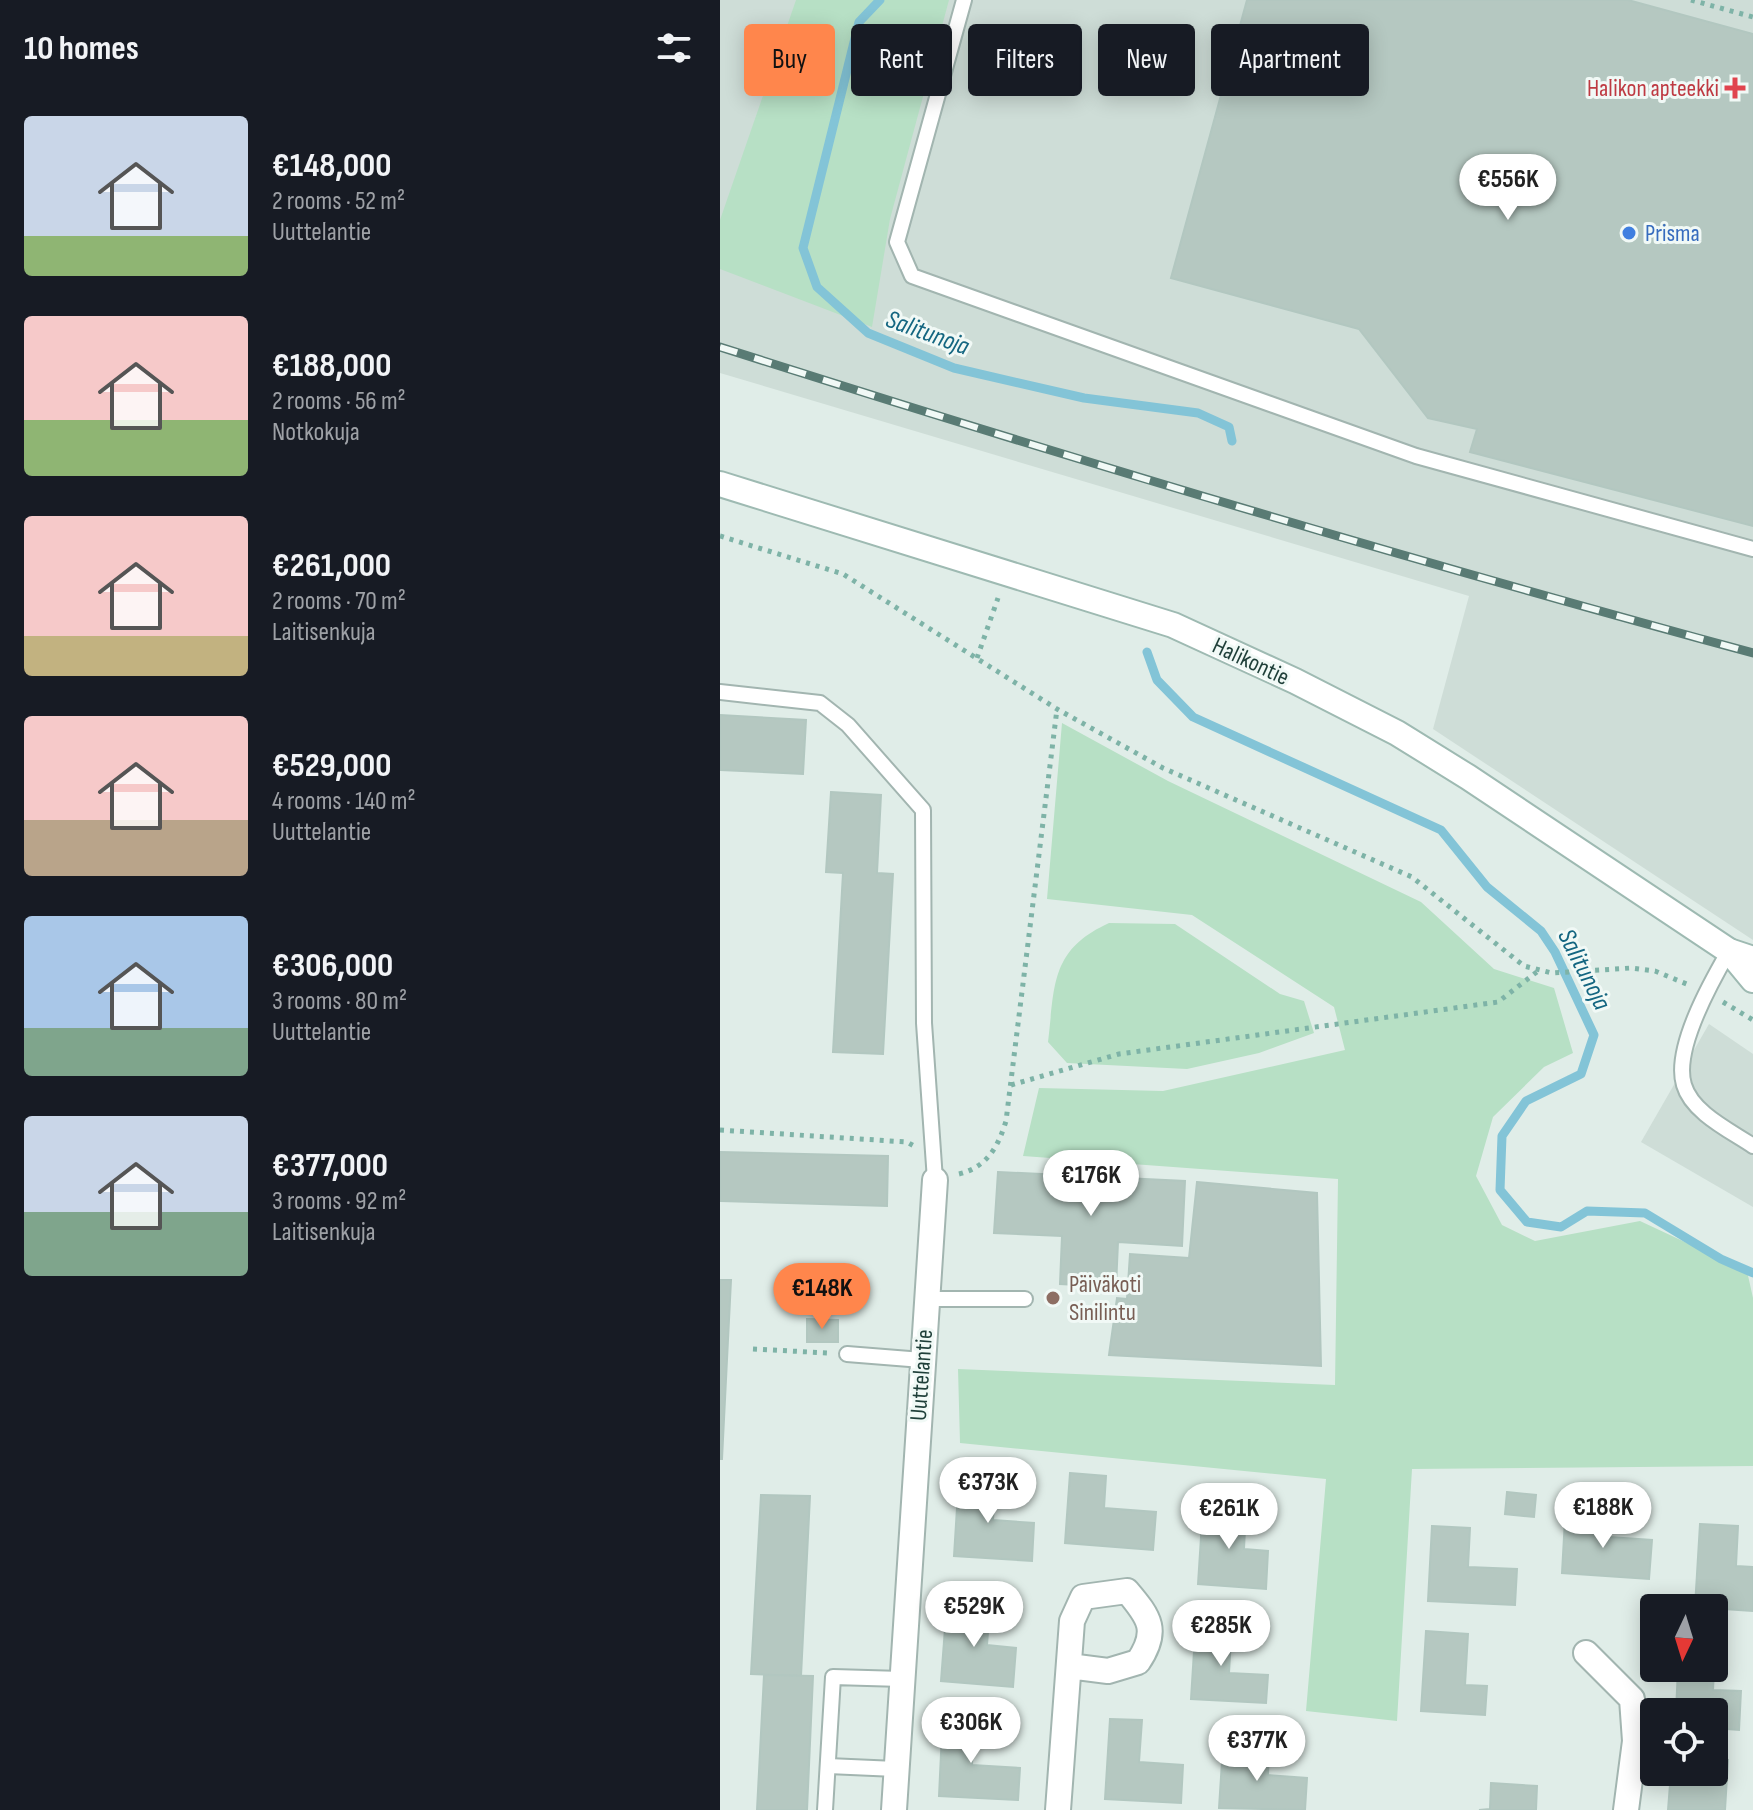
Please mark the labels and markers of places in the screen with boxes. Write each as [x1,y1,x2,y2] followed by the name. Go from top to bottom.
[1587,74,1719,103] place label: Halikon apteekki
[1726,79,1744,97] marker: Halikon apteekki
[1452,154,1564,222] pin: €556K
[1645,219,1700,248] place label: Prisma
[1620,224,1638,242] marker: Prisma
[1035,1150,1147,1218] pin: €176K
[766,1263,878,1331] pin: €148K
[1069,1270,1141,1327] place label: Päiväkoti Sinilintu
[1044,1289,1062,1307] marker: Päiväkoti Sinilintu
[932,1457,1044,1525] pin: €373K
[1547,1482,1659,1550] pin: €188K
[1173,1483,1285,1551] pin: €261K
[918,1581,1030,1649] pin: €529K
[1165,1600,1277,1668] pin: €285K
[915,1697,1027,1765] pin: €306K
[1201,1715,1313,1783] pin: €377K

